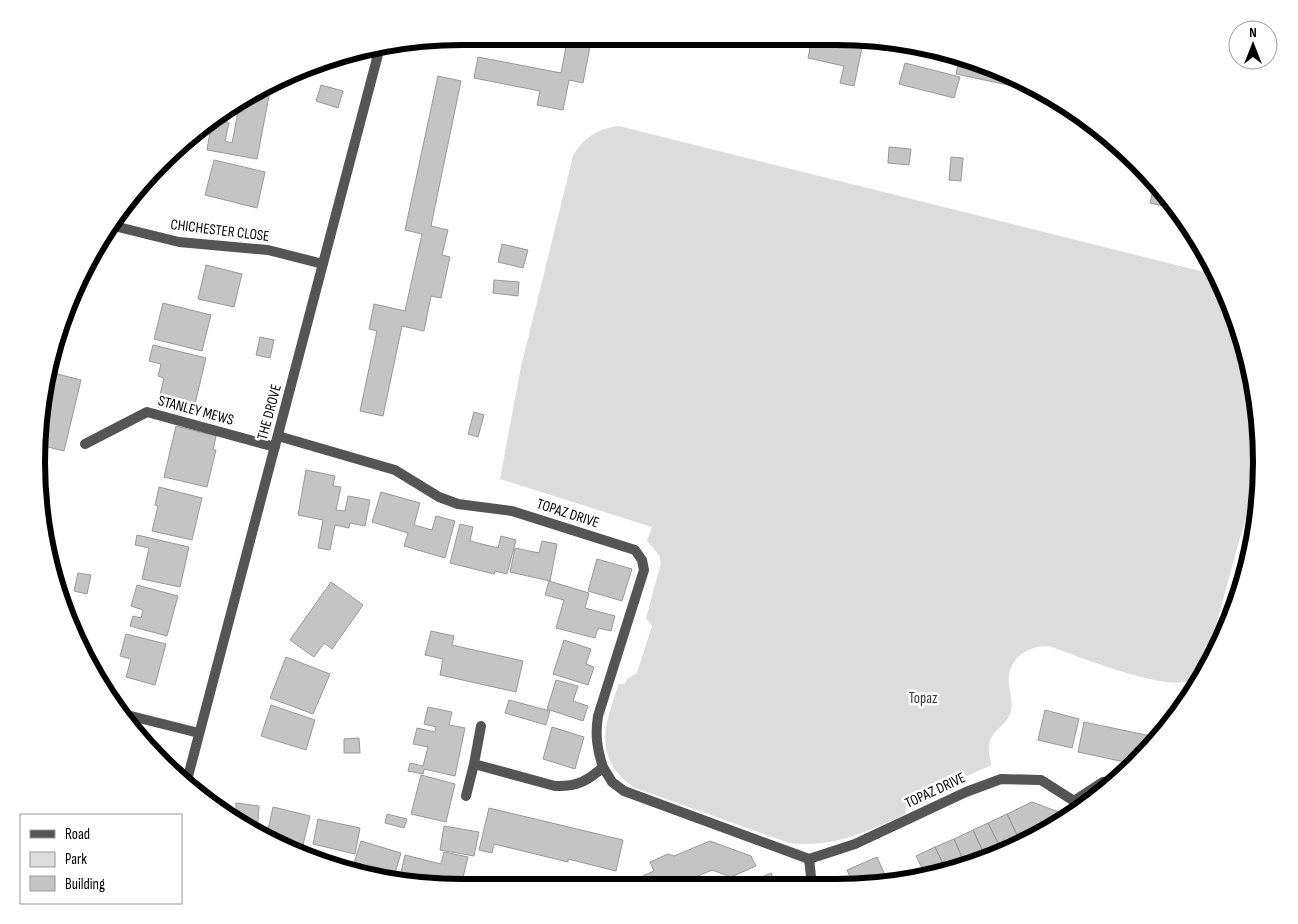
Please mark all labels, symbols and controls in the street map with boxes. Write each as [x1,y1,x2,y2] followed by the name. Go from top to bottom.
[1228,20,1278,70] north arrow
[1249,24,1257,41] text: N
[169,215,270,246] street label: CHICHESTER CLOSE
[253,382,286,442] street label: THE DROVE
[156,391,236,430] street label: STANLEY MEWS
[534,494,602,533] street label: TOPAZ DRIVE
[909,689,938,708] park label: Topaz
[902,768,969,813] street label: TOPAZ DRIVE
[20,814,182,904] legend
[65,825,90,844] text: Road
[65,850,87,869] text: Park
[65,875,105,894] text: Building

